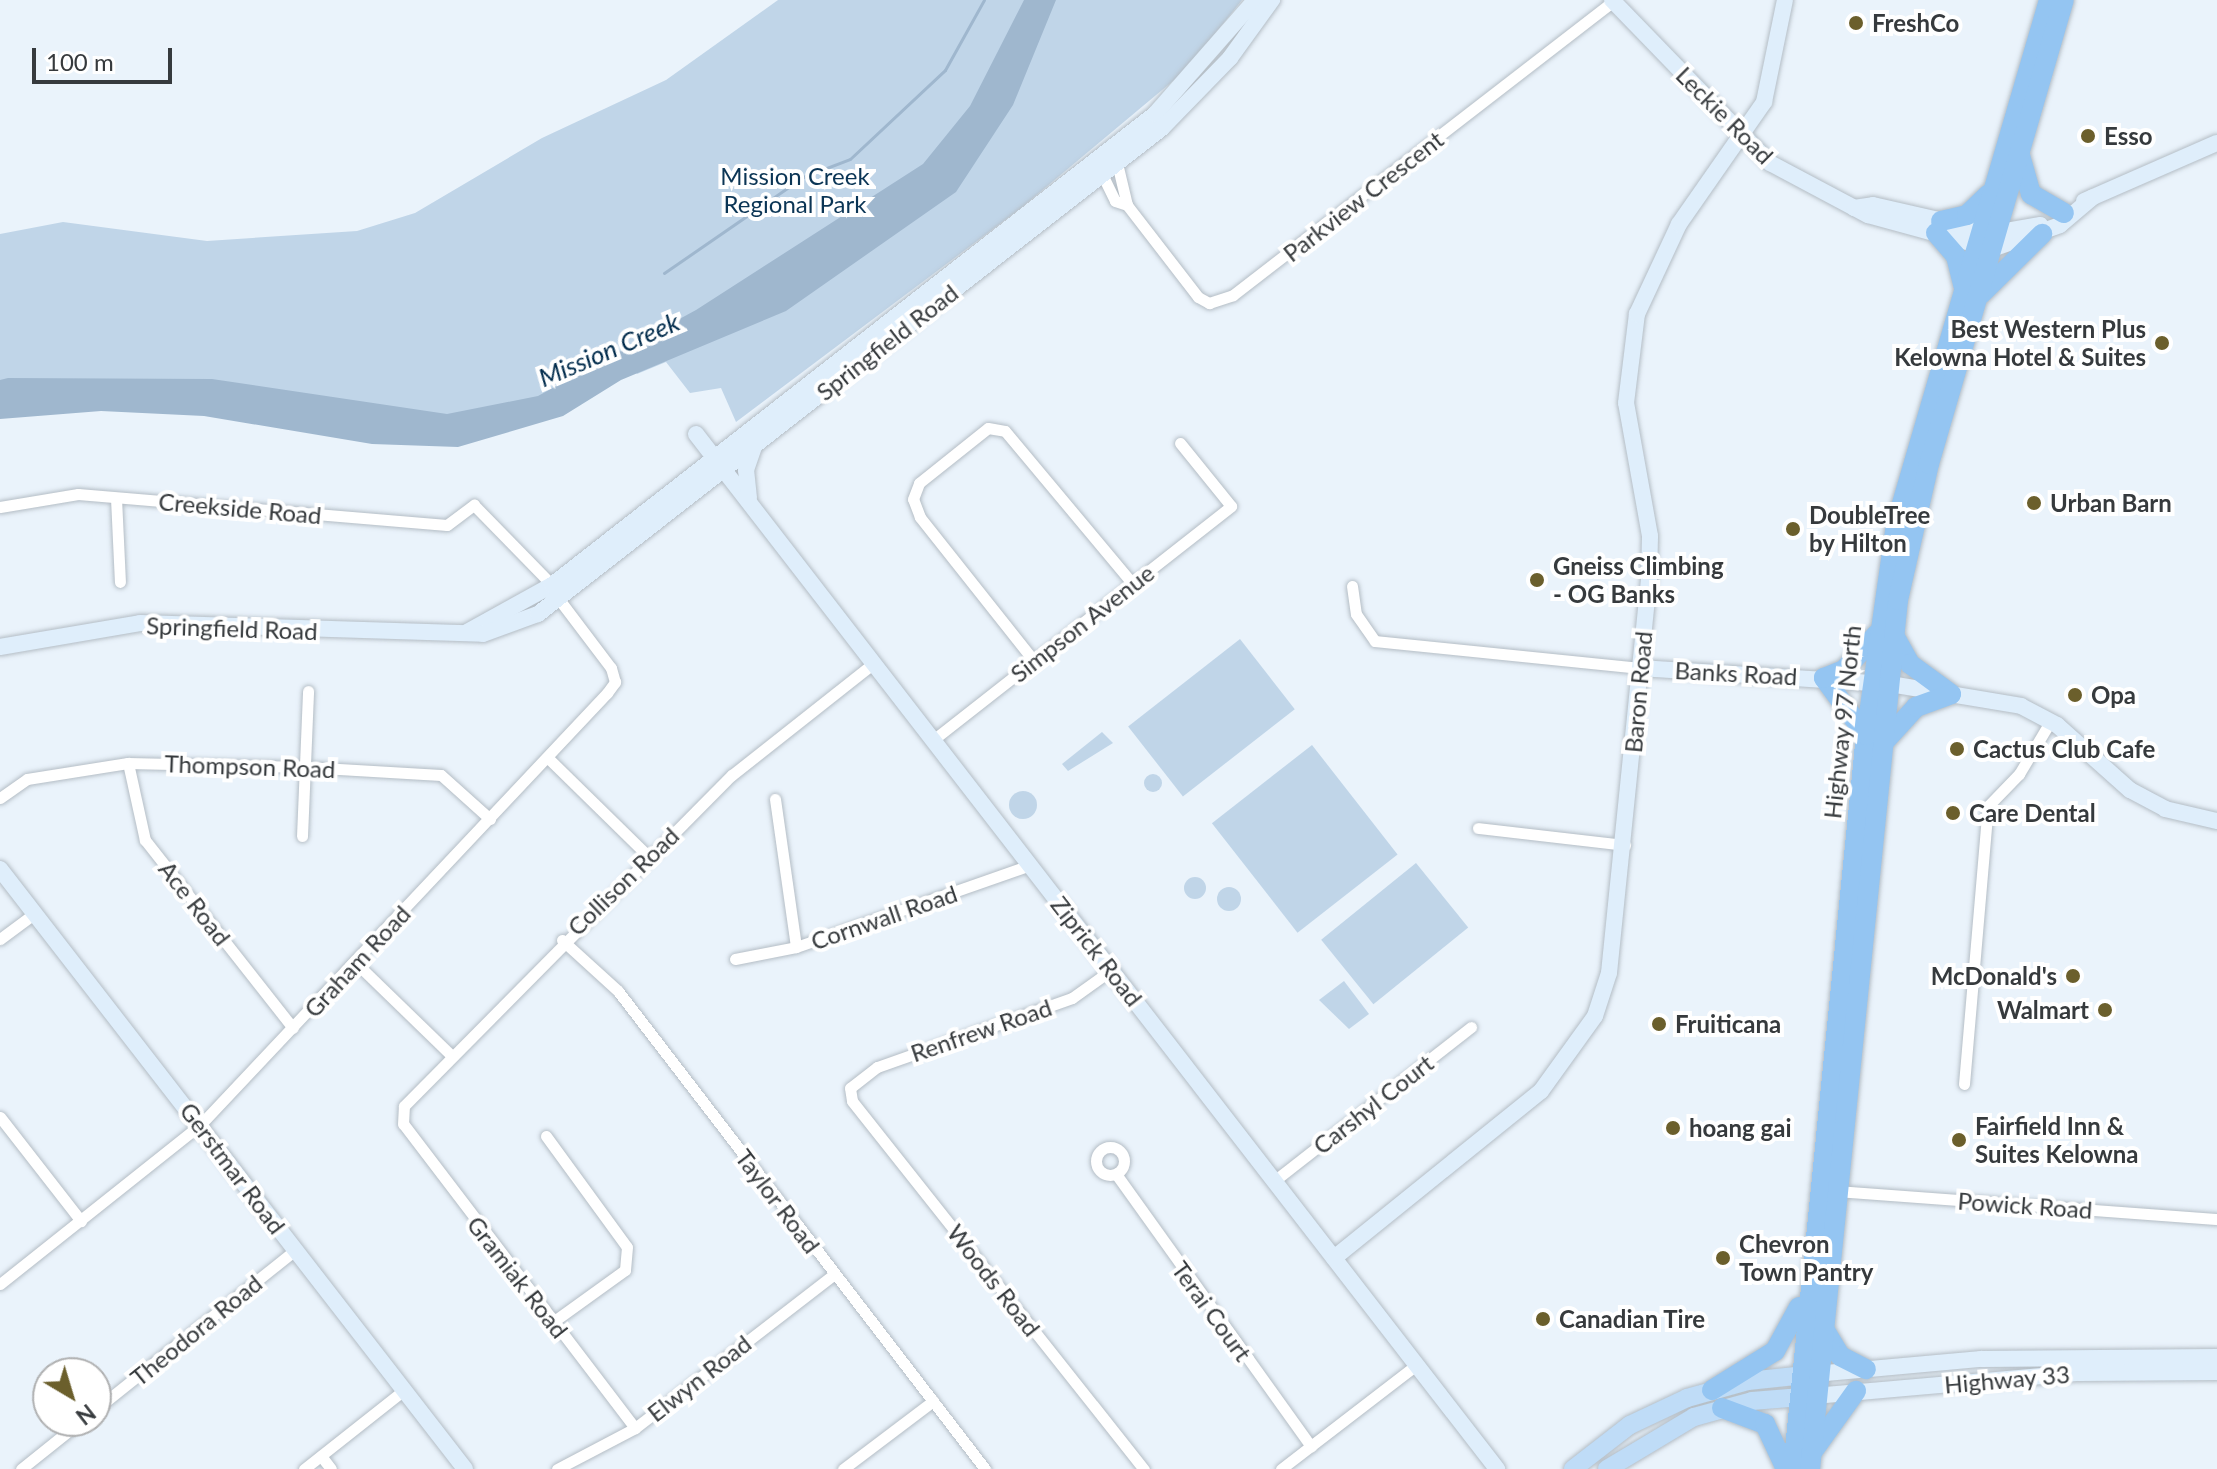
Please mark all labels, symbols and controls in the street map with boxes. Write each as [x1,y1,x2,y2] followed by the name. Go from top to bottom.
[1872,9,1959,37] place label: FreshCo
[1847,14,1865,32] marker: FreshCo
[36,32,176,82] scale bar
[46,47,114,76] text: 100 m
[1670,60,1780,170] street label: Leckie Road
[2104,122,2153,150] place label: Esso
[1277,124,1449,268] street label: Parkview Crescent
[2079,127,2097,145] marker: Esso
[720,162,870,218] park label: Mission Creek Regional Park
[811,278,963,406] street label: Springfield Road
[534,306,684,394] water label: Mission Creek
[1894,315,2146,371] place label: Best Western Plus Kelowna Hotel & Suites
[2153,334,2171,352] marker: Best Western Plus Kelowna Hotel & Suites
[157,487,323,529] street label: Creekside Road
[2050,489,2172,517] place label: Urban Barn
[2025,494,2043,512] marker: Urban Barn
[1809,501,1930,557] place label: DoubleTree by Hilton
[1784,520,1802,538] marker: DoubleTree by Hilton
[1553,552,1724,608] place label: Gneiss Climbing - OG Banks
[1004,558,1160,688] street label: Simpson Avenue
[1528,571,1546,589] marker: Gneiss Climbing - OG Banks
[146,611,318,645] street label: Springfield Road
[1817,624,1867,820] street label: Highway 97 North
[1618,630,1658,754] street label: Baron Road
[1674,655,1798,691] street label: Banks Road
[2091,681,2136,709] place label: Opa
[2066,686,2084,704] marker: Opa
[1973,735,2155,763] place label: Cactus Club Cafe
[1948,740,1966,758] marker: Cactus Club Cafe
[164,749,336,783] street label: Thompson Road
[1969,799,2096,827] place label: Care Dental
[1944,804,1962,822] marker: Care Dental
[561,821,685,941] street label: Collison Road
[153,855,237,951] street label: Ace Road
[807,879,961,955] street label: Cornwall Road
[1045,890,1149,1012] street label: Ziprick Road
[298,899,416,1023] street label: Graham Road
[1931,962,2057,990] place label: McDonald's
[2064,967,2082,985] marker: McDonald's
[907,992,1055,1068] street label: Renfrew Road
[1997,996,2089,1024] place label: Walmart
[2096,1001,2114,1019] marker: Walmart
[1675,1010,1781,1038] place label: Fruiticana
[1650,1015,1668,1033] marker: Fruiticana
[1307,1048,1439,1160] street label: Carshyl Court
[174,1096,292,1240] street label: Gerstmar Road
[1975,1112,2139,1168] place label: Fairfield Inn & Suites Kelowna
[1689,1114,1791,1142] place label: hoang gai
[1664,1119,1682,1137] marker: hoang gai
[1950,1131,1968,1149] marker: Fairfield Inn & Suites Kelowna
[730,1143,826,1259] street label: Taylor Road
[1957,1186,2093,1224] street label: Powick Road
[461,1210,575,1344] street label: Gramiak Road
[941,1218,1047,1342] street label: Woods Road
[1739,1230,1873,1286] place label: Chevron Town Pantry
[1714,1249,1732,1267] marker: Chevron Town Pantry
[1166,1255,1258,1367] street label: Terai Court
[125,1268,267,1392] street label: Theodora Road
[1559,1305,1706,1333] place label: Canadian Tire
[1534,1310,1552,1328] marker: Canadian Tire
[642,1329,756,1427] street label: Elwyn Road
[32,1357,112,1437] north arrow
[1943,1359,2071,1399] street label: Highway 33
[71,1399,101,1431] text: N

